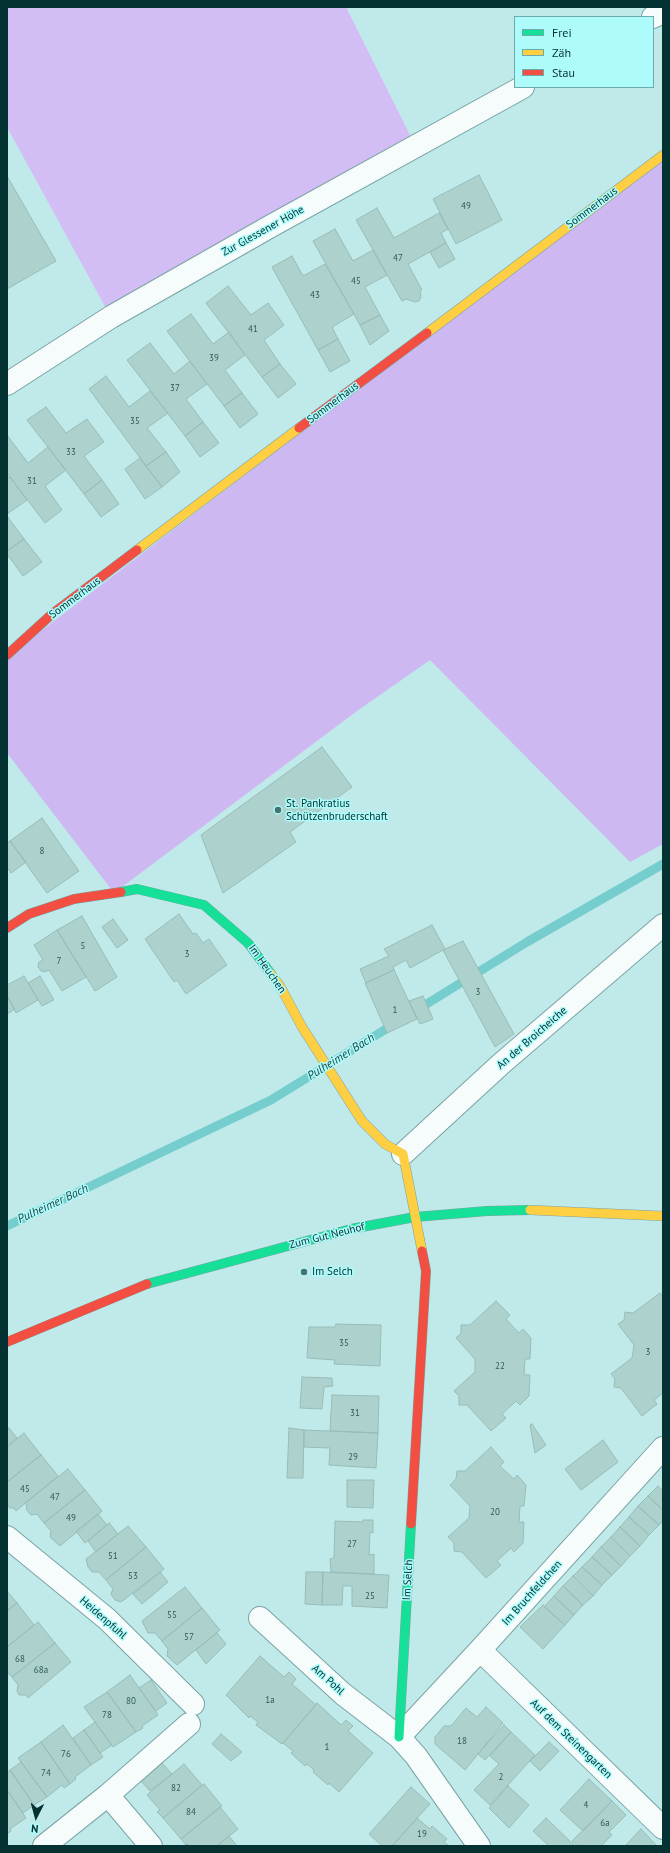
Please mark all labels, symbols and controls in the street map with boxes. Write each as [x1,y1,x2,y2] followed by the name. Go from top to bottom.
[514,16,654,88] legend
[552,25,572,40] text: Frei
[552,45,571,60] text: Zäh
[552,65,575,80] text: Stau
[564,184,620,232] street label: Sommerhaus
[461,201,471,211] house number: 49
[220,203,306,259] street label: Zur Glessener Höhe
[393,253,403,263] house number: 47
[351,276,361,286] house number: 45
[310,290,320,300] house number: 43
[248,324,258,334] house number: 41
[209,353,219,363] house number: 39
[305,379,361,427] street label: Sommerhaus
[170,383,180,393] house number: 37
[130,416,140,426] house number: 35
[66,447,76,457] house number: 33
[27,476,37,486] house number: 31
[47,574,103,622] street label: Sommerhaus
[286,797,388,823] place label: St. Pankratius Schützenbruderschaft
[273,805,283,815] marker: St. Pankratius Schützenbruderschaft
[40,846,44,856] house number: 8
[81,941,85,951] house number: 5
[245,942,289,996] street label: Im Heuchen
[185,949,189,959] house number: 3
[57,956,61,966] house number: 7
[476,987,480,997] house number: 3
[494,1004,570,1072] street label: An der Broicheiche
[393,1005,397,1015] house number: 1
[305,1031,377,1083] water label: Pulheimer Bach
[15,1181,91,1227] water label: Pulheimer Bach
[288,1220,366,1252] street label: Zum Gut Neuhof
[312,1265,353,1279] place label: Im Selch
[299,1267,309,1277] marker: Im Selch
[339,1338,349,1348] house number: 35
[646,1347,650,1357] house number: 3
[495,1361,505,1371] house number: 22
[350,1408,360,1418] house number: 31
[348,1452,358,1462] house number: 29
[20,1484,30,1494] house number: 45
[50,1492,60,1502] house number: 47
[490,1507,500,1517] house number: 20
[66,1513,76,1523] house number: 49
[347,1539,357,1549] house number: 27
[108,1551,118,1561] house number: 51
[499,1558,565,1628] street label: Im Bruchfeldchen
[400,1559,416,1601] street label: Im Selch
[128,1571,138,1581] house number: 53
[365,1591,375,1601] house number: 25
[77,1594,129,1642] street label: Heidenpfuhl
[167,1610,177,1620] house number: 55
[184,1632,194,1642] house number: 57
[15,1654,25,1664] house number: 68
[309,1662,347,1698] street label: Am Pohl
[34,1665,48,1675] house number: 68a
[265,1695,275,1705] house number: 1a
[126,1696,136,1706] house number: 80
[527,1697,615,1781] street label: Auf dem Steinengarten
[102,1710,112,1720] house number: 78
[457,1736,467,1746] house number: 18
[325,1742,329,1752] house number: 1
[61,1749,71,1759] house number: 76
[41,1768,51,1778] house number: 74
[499,1772,503,1782] house number: 2
[171,1783,181,1793] house number: 82
[16,1797,56,1837] north arrow
[584,1800,588,1810] house number: 4
[186,1807,196,1817] house number: 84
[600,1818,610,1828] house number: 6a
[30,1822,39,1836] text: N
[417,1829,427,1839] house number: 19

